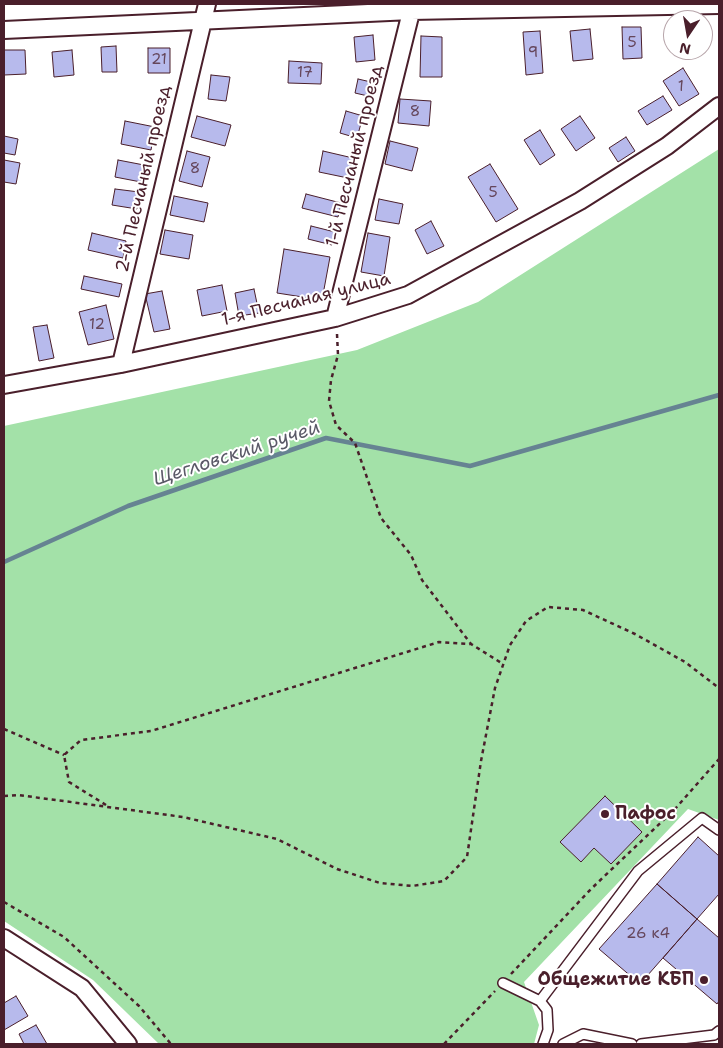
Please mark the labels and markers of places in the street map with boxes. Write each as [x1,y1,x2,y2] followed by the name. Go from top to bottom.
[615,803,676,825] place label: Пафос
[599,808,611,820] marker: Пафос
[537,969,694,991] place label: Общежитие КБП
[698,974,710,986] marker: Общежитие КБП

